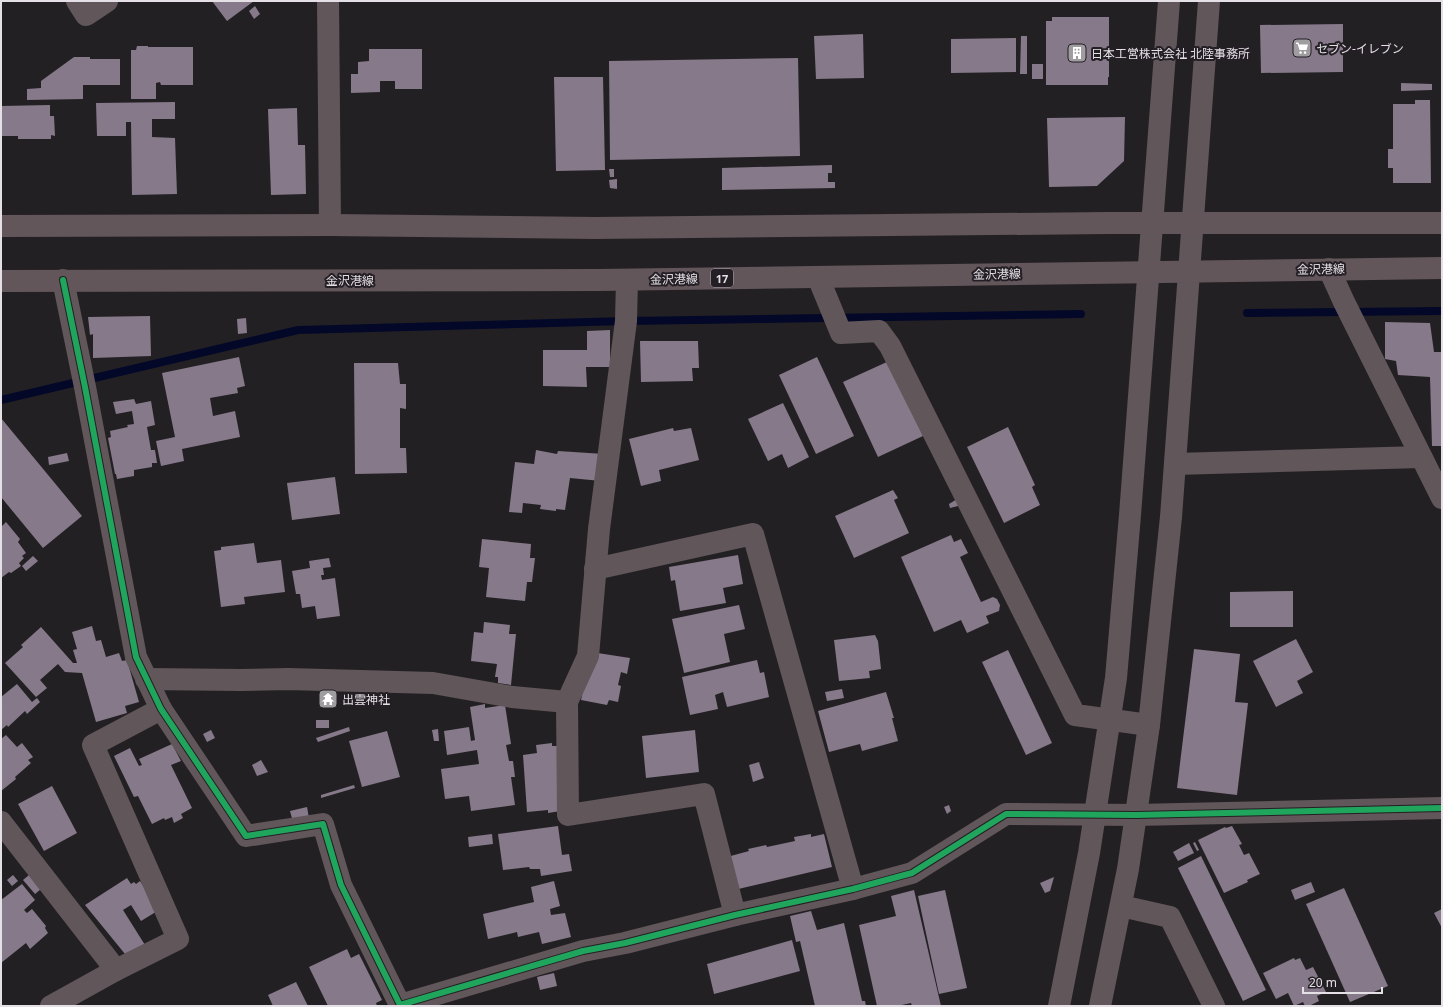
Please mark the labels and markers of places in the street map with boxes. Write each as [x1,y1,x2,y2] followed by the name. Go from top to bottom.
[1291,37,1313,59] supermarket icon: セブン-イレブン
[1316,40,1404,57] place label: セブン-イレブン
[1066,42,1088,64] building icon: 日本工営株式会社 北陸事務所
[1091,45,1250,62] place label: 日本工営株式会社 北陸事務所
[317,688,339,710] temple icon: 出雲神社
[342,691,390,708] place label: 出雲神社

